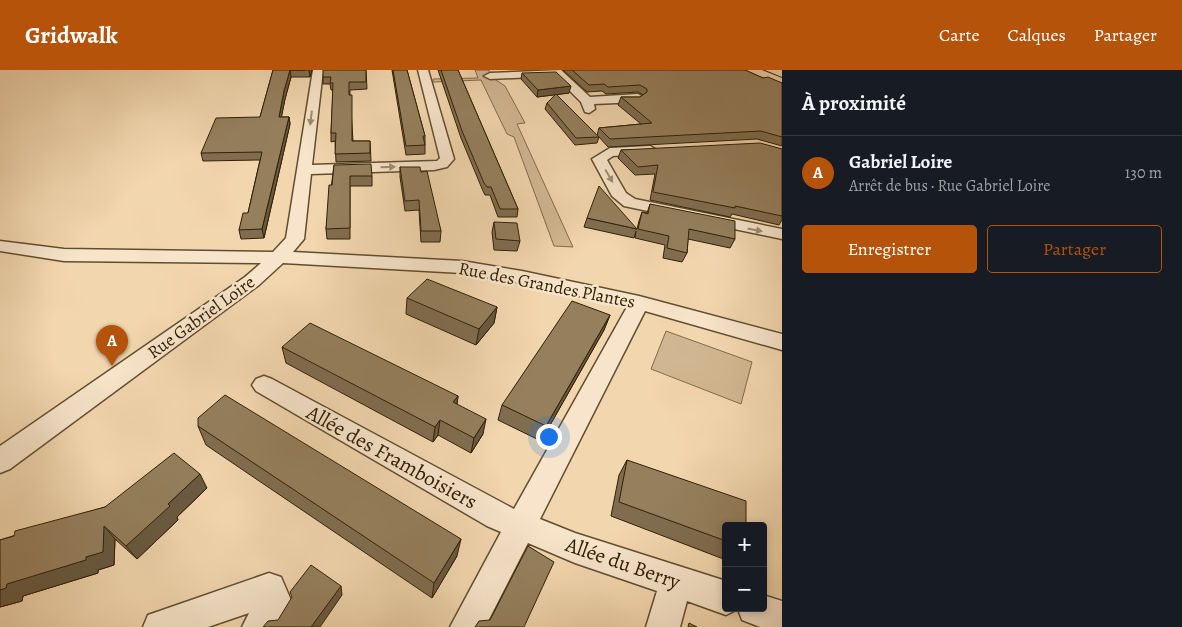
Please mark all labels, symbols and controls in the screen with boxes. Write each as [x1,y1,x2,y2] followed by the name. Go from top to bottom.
[25,19,118,51] text: Gridwalk
[939,23,979,47] text: Carte
[1007,23,1066,47] text: Calques
[1094,23,1157,47] text: Partager
[802,89,906,117] text: À proximité
[306,111,314,127] one-way arrow
[849,149,952,175] text: Gabriel Loire
[813,162,823,184] text: A
[1125,162,1162,184] text: 130 m
[380,163,396,171] one-way arrow
[605,169,613,183] one-way arrow
[849,175,1050,197] text: Arrêt de bus · Rue Gabriel Loire
[802,225,977,273] button: Enregistrer
[987,225,1162,273] button: Partager
[747,226,763,234] one-way arrow
[457,256,637,314] street label: Rue des Grandes Plantes
[143,270,259,364] street label: Rue Gabriel Loire
[96,325,128,366] pin: A
[301,398,482,516] street label: Allée des Framboisiers
[536,424,562,450] your location
[722,522,767,612] map controls
[722,522,767,567] button: +
[561,530,685,596] street label: Allée du Berry
[722,567,767,612] button: −

